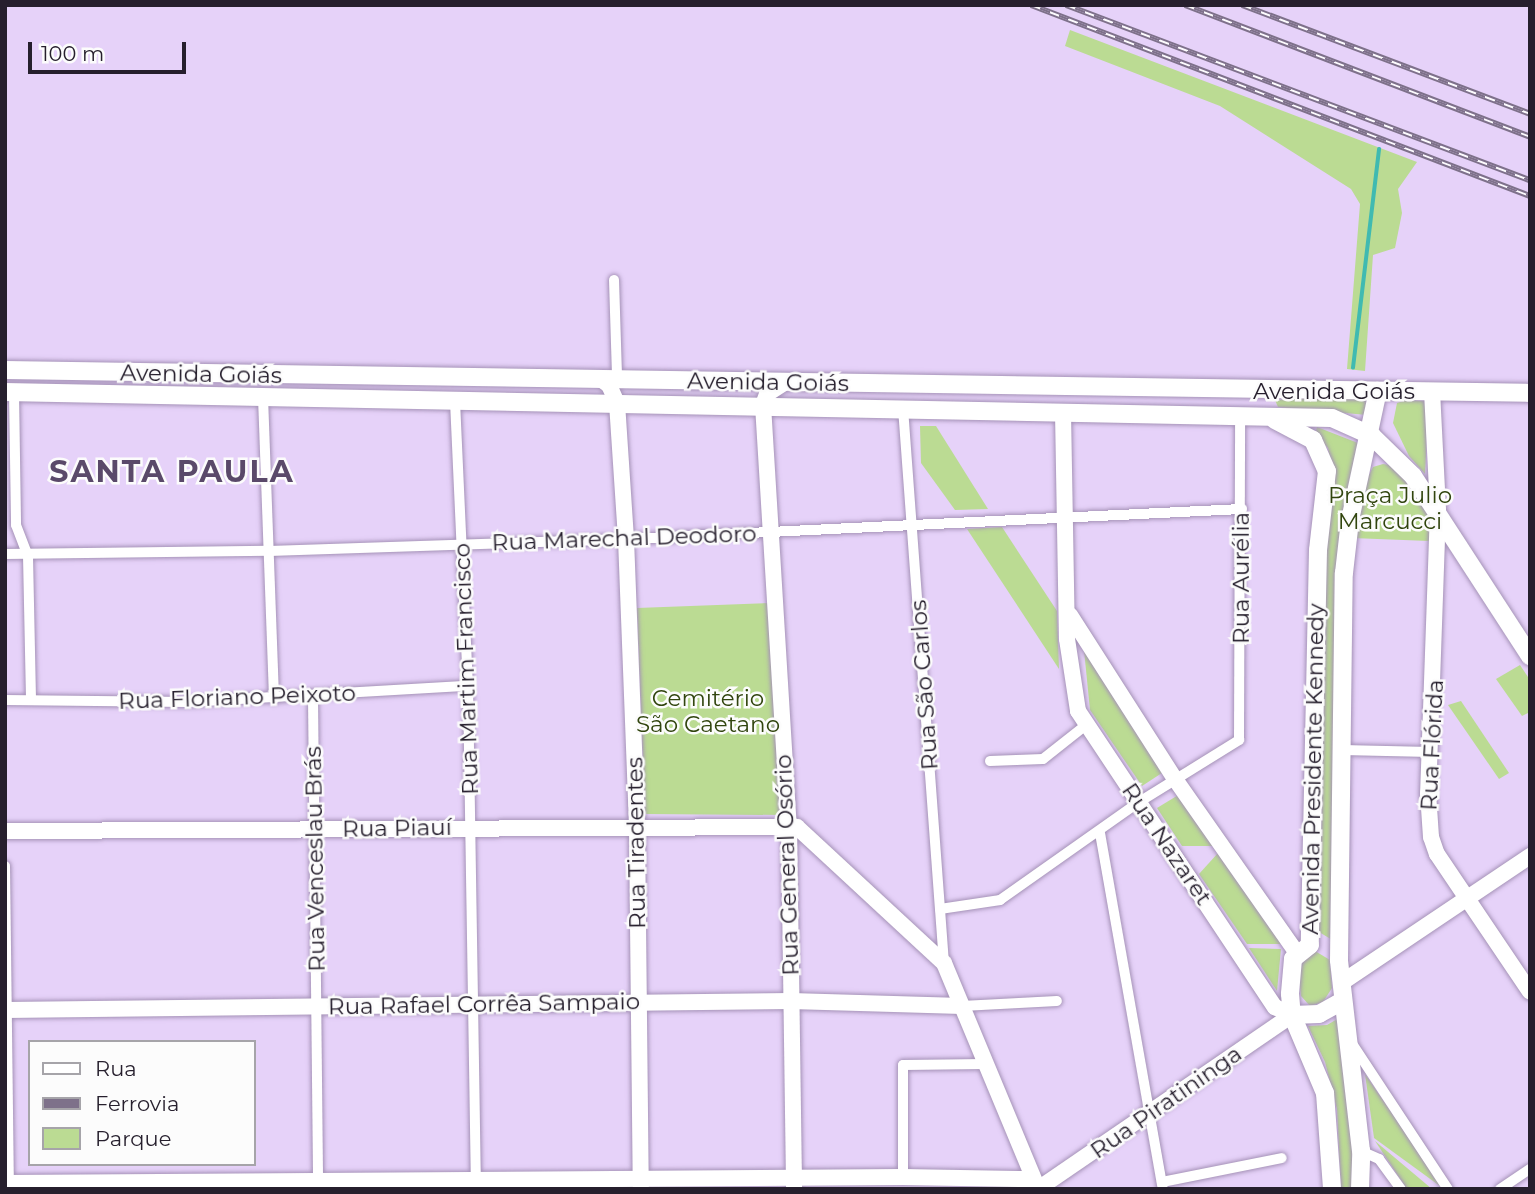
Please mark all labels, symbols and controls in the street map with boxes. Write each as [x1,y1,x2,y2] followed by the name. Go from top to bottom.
[32,28,189,72] scale bar
[41,41,104,66] text: 100 m
[120,359,282,389] street label: Avenida Goiás
[687,367,849,397] street label: Avenida Goiás
[1253,377,1415,405] street label: Avenida Goiás
[51,454,293,490] district label: SANTA PAULA
[1328,481,1452,535] park label: Praça Julio Marcucci
[1227,512,1255,644] street label: Rua Aurélia
[491,520,757,556] street label: Rua Marechal Deodoro
[448,543,484,795] street label: Rua Martim Francisco
[904,599,944,771] street label: Rua São Carlos
[1296,603,1330,935] street label: Avenida Presidente Kennedy
[118,679,356,715] street label: Rua Floriano Peixoto
[1415,679,1449,811] street label: Rua Flórida
[636,684,780,738] park label: Cemitério São Caetano
[299,746,331,972] street label: Rua Venceslau Brás
[769,754,805,976] street label: Rua General Osório
[621,757,651,929] street label: Rua Tiradentes
[1116,778,1218,910] street label: Rua Nazaret
[342,813,452,843] street label: Rua Piauí
[328,987,640,1021] street label: Rua Rafael Corrêa Sampaio
[28,1040,256,1166] legend
[1085,1040,1247,1164] street label: Rua Piratininga
[95,1056,137,1081] text: Rua
[95,1091,179,1116] text: Ferrovia
[95,1126,171,1151] text: Parque

